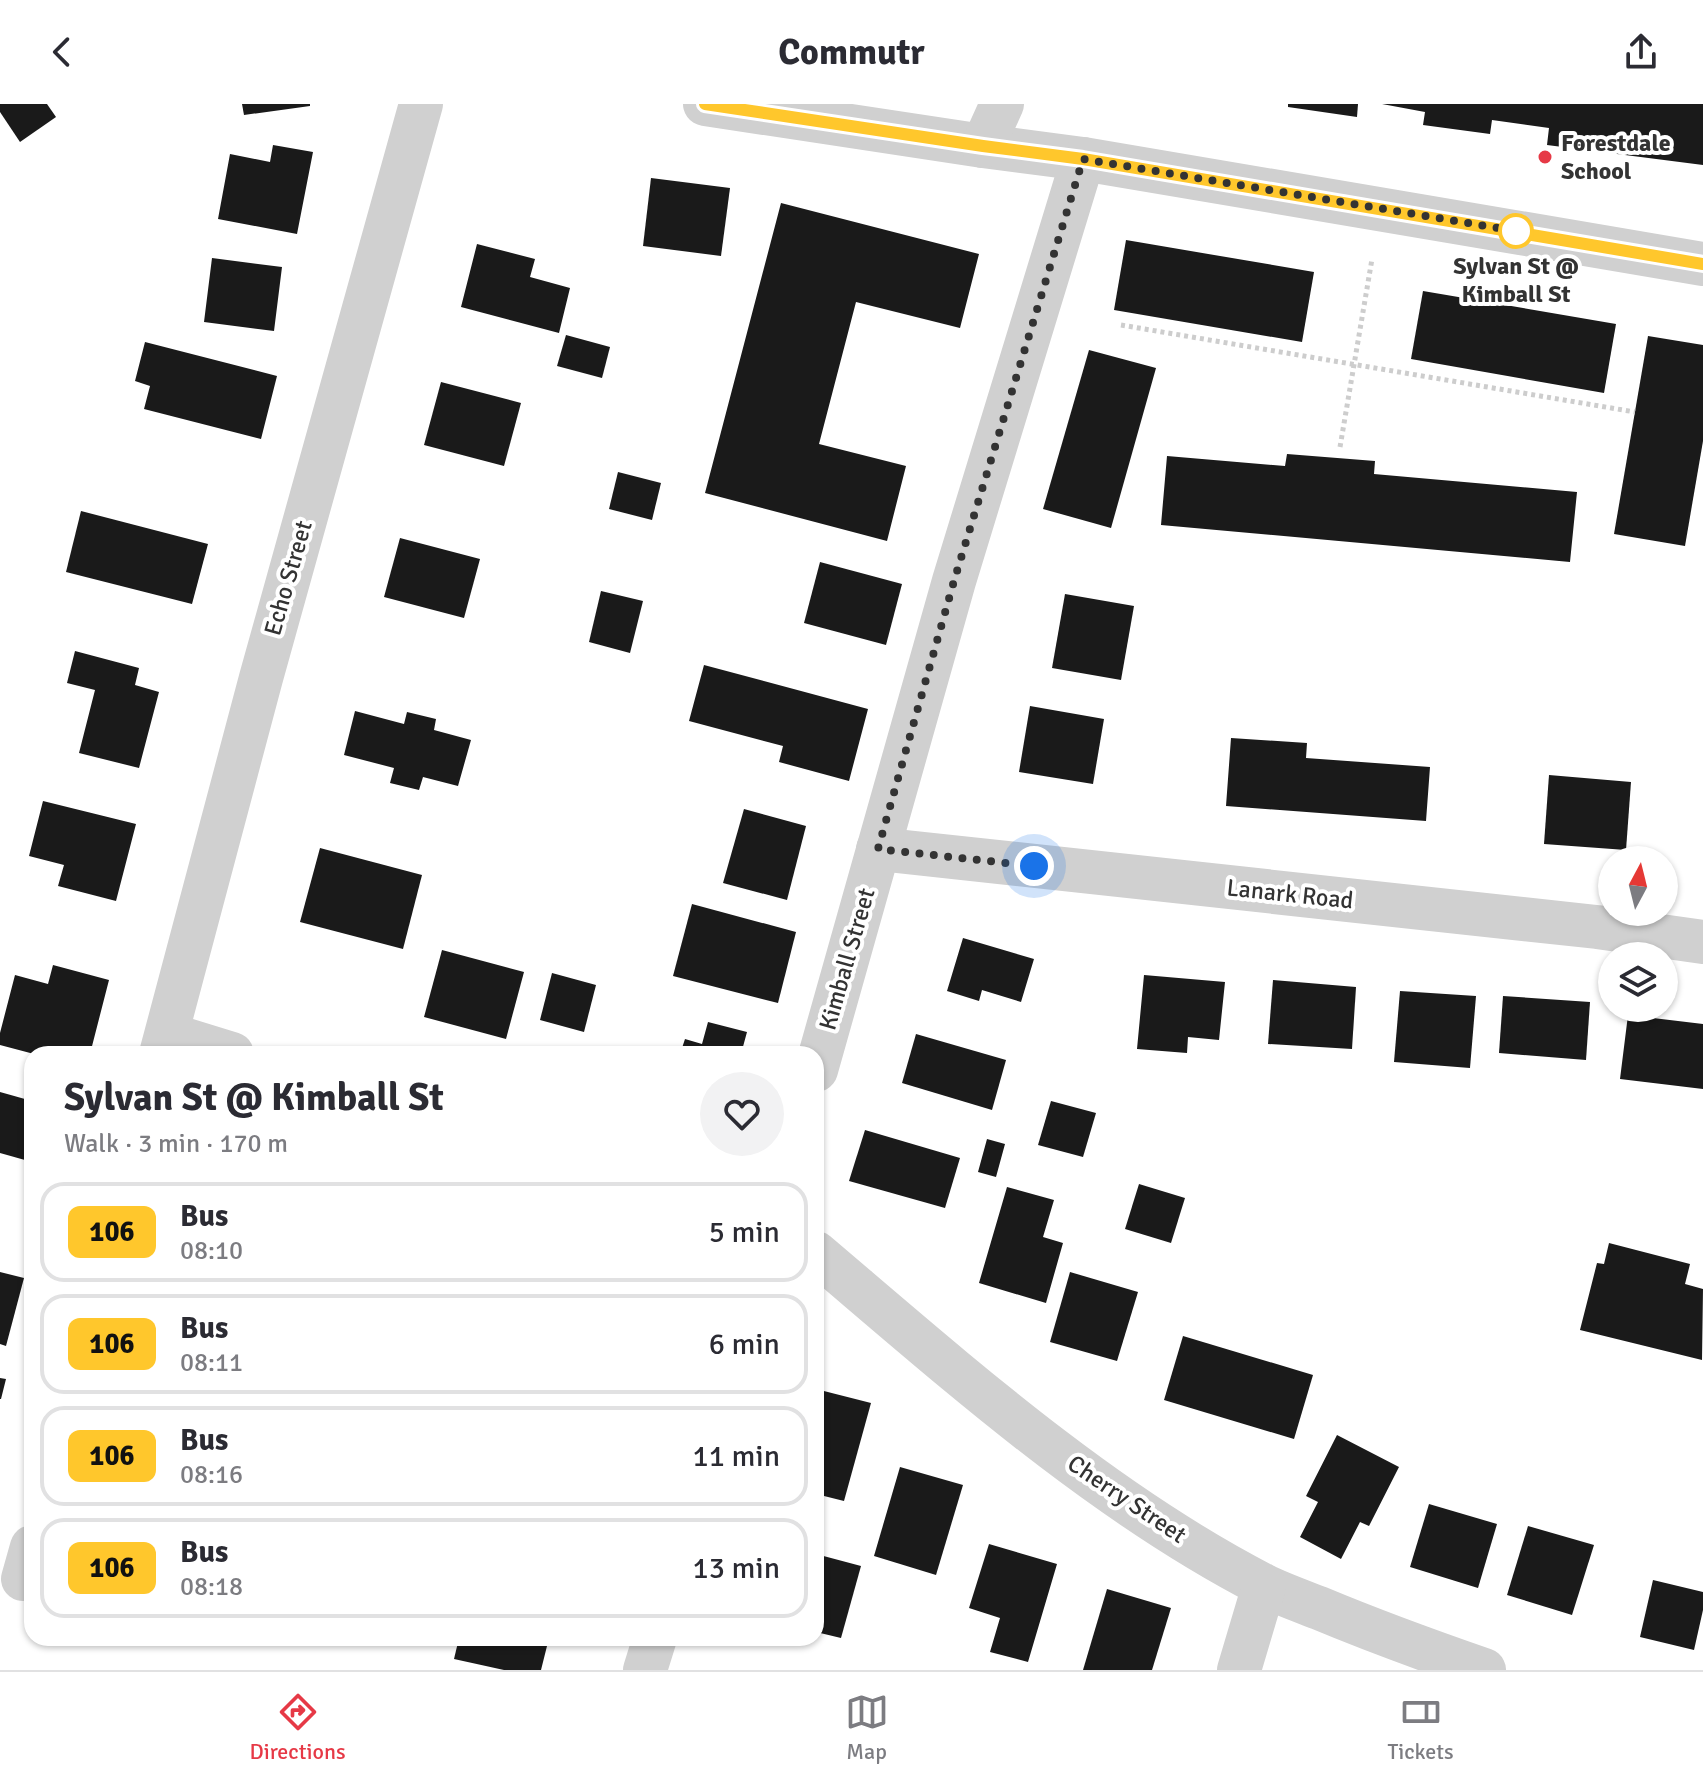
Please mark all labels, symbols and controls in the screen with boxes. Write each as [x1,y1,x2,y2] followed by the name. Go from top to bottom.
[40,30,84,74] icon: back
[778,30,925,75] text: Commutr
[1619,30,1663,74] icon: share
[1561,128,1671,186] place label: Forestdale School
[1536,148,1554,166] marker: Forestdale School
[1499,214,1533,248] marker: Sylvan St @ Kimball St
[1453,251,1579,309] place label: Sylvan St @ Kimball St
[257,517,319,639] street label: Echo Street
[1014,846,1054,886] your location
[1598,846,1678,926] north arrow
[1598,846,1678,1022] map controls
[1225,872,1355,916] street label: Lanark Road
[812,884,882,1034] street label: Kimball Street
[1598,942,1678,1022] button: layers
[700,1072,784,1156] button: heart
[64,1074,444,1121] text: Sylvan St @ Kimball St
[64,1128,288,1160] text: Walk · 3 min · 170 m
[180,1198,228,1235] text: Bus
[709,1214,780,1251] text: 5 min
[89,1215,135,1249] text: 106
[180,1235,243,1267] text: 08:10
[180,1310,228,1347] text: Bus
[709,1326,780,1363] text: 6 min
[89,1327,135,1361] text: 106
[180,1347,243,1379] text: 08:11
[180,1422,228,1459] text: Bus
[693,1438,780,1475] text: 11 min
[89,1439,135,1473] text: 106
[1062,1448,1192,1550] street label: Cherry Street
[180,1459,243,1491] text: 08:16
[180,1534,228,1571] text: Bus
[693,1550,780,1587] text: 13 min
[89,1551,135,1585] text: 106
[180,1571,243,1603] text: 08:18
[249,1690,346,1765] tab: Directions
[845,1690,889,1765] tab: Map
[1387,1690,1454,1765] tab: Tickets

